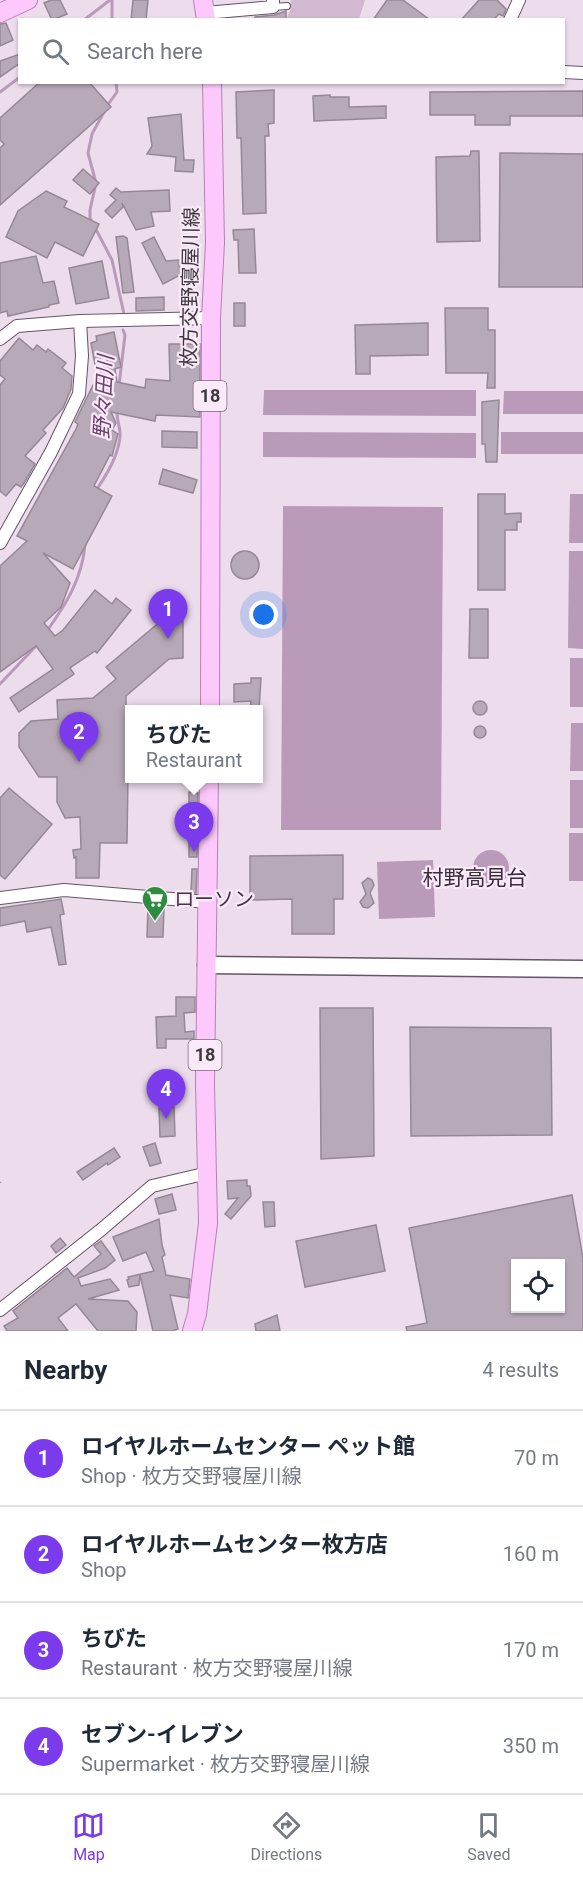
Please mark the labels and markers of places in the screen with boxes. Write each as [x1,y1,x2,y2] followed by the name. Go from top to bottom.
[148,590,188,639] pin: 1
[60,712,98,762] pin: 2
[174,802,214,852] pin: 3
[140,884,170,922] supermarket icon: ローソン
[174,887,254,911] place label: ローソン
[146,1070,186,1119] pin: 4

